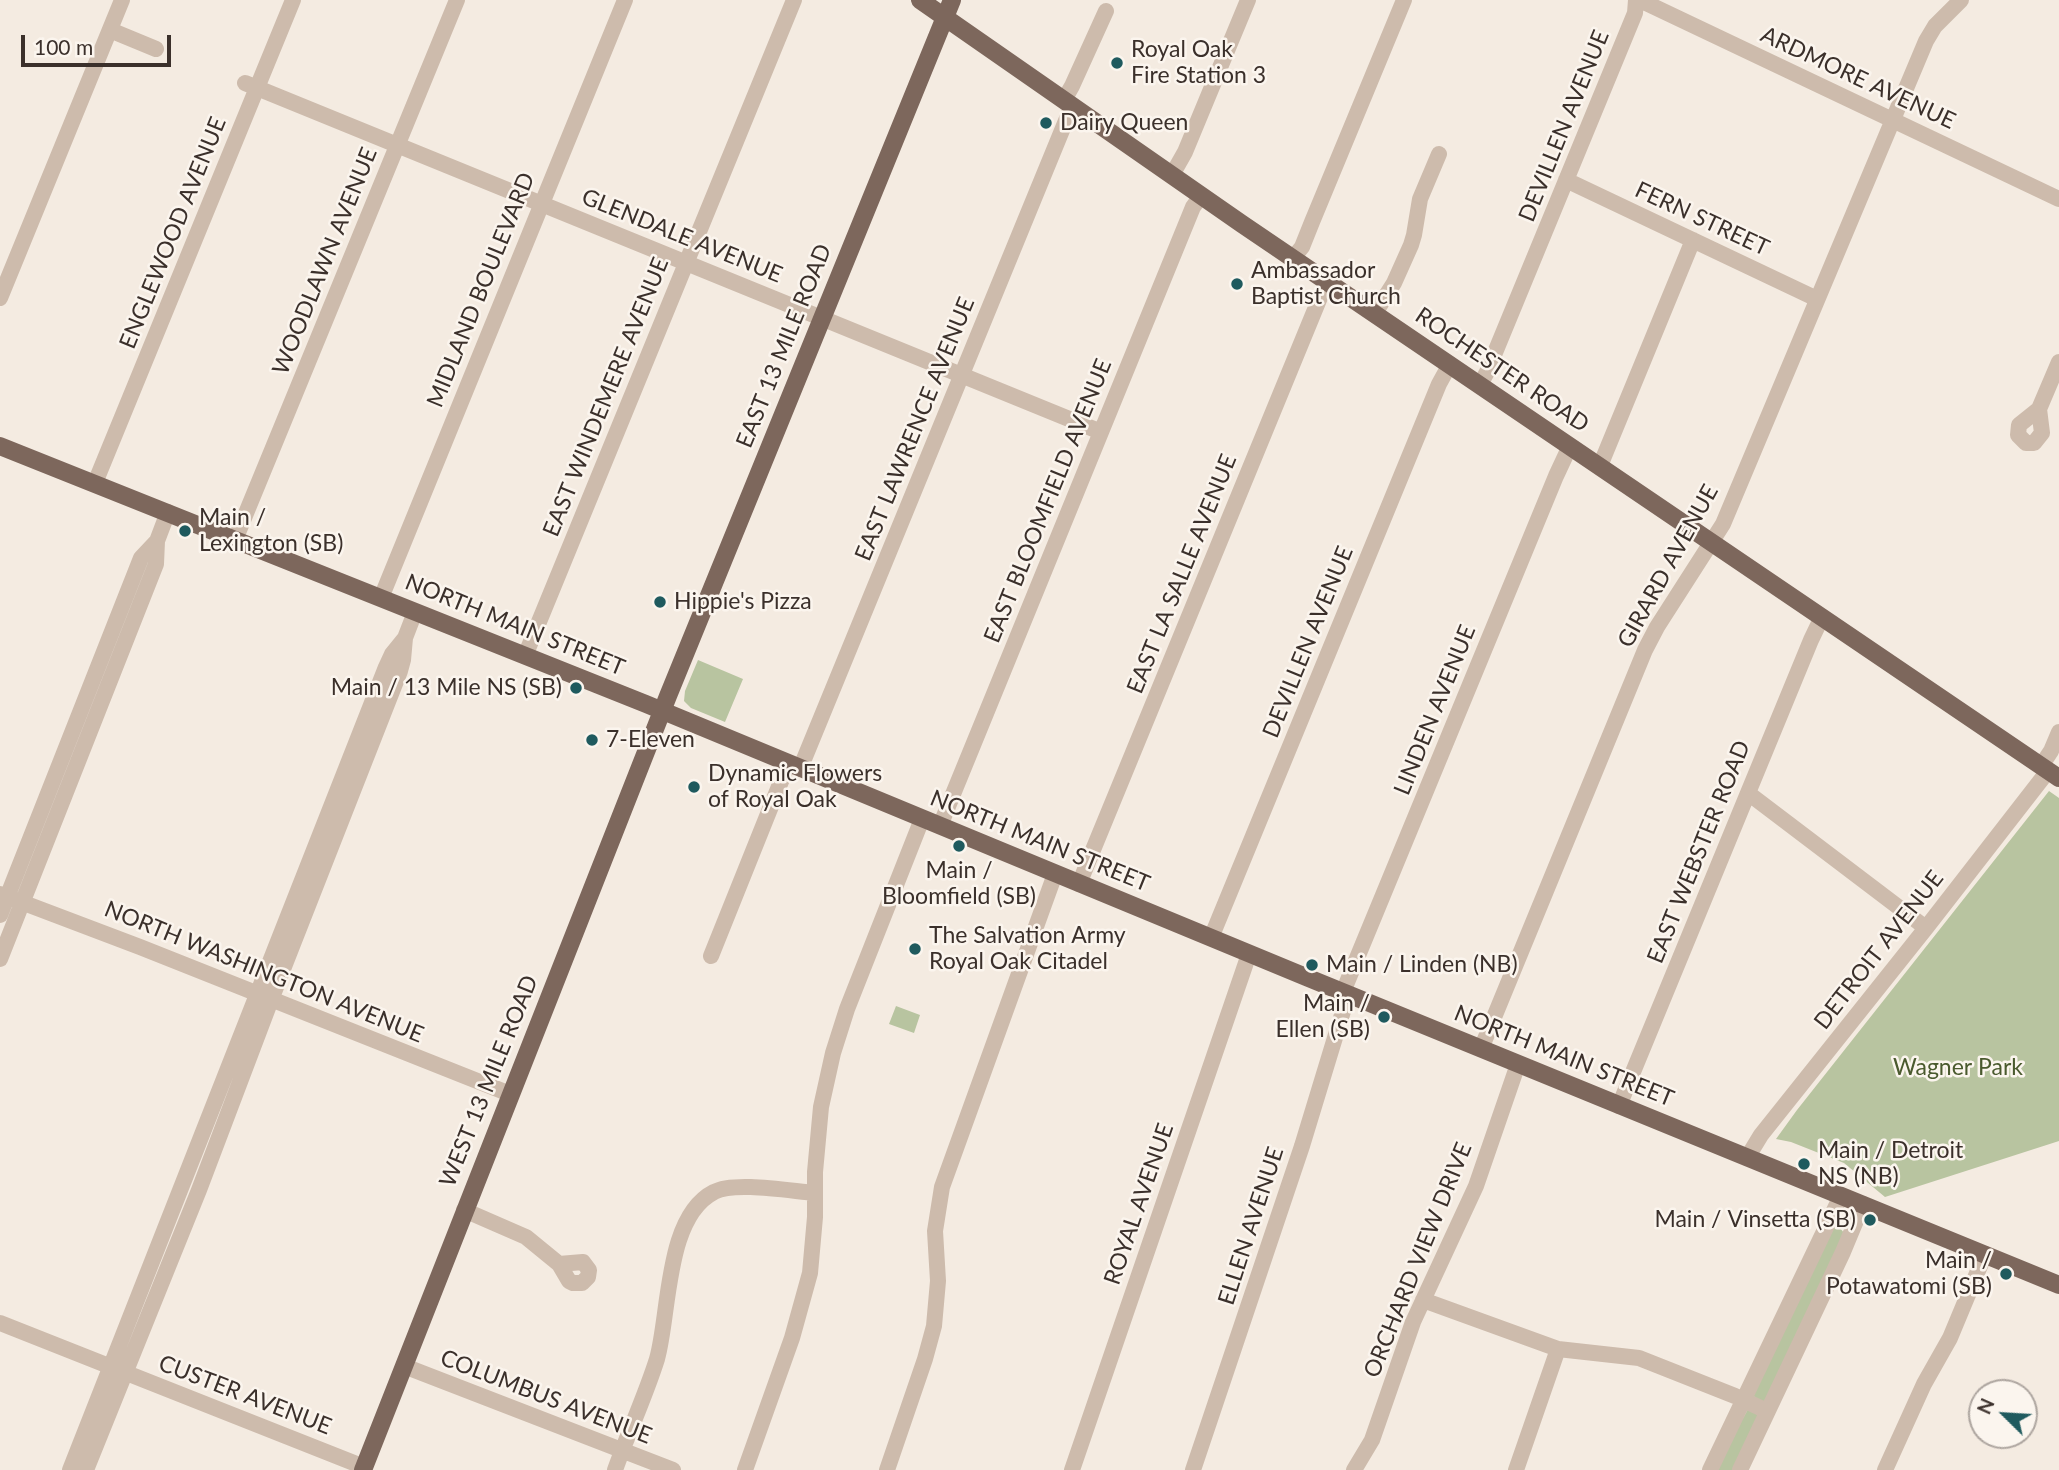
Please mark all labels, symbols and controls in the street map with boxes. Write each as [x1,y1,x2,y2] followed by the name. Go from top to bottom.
[24,21,175,65] scale bar
[1756,21,1960,135] street label: ARDMORE AVENUE
[1513,26,1615,226] street label: DEVILLEN AVENUE
[34,34,93,59] text: 100 m
[1131,36,1266,90] place label: Royal Oak Fire Station 3
[1109,55,1125,71] marker: Royal Oak Fire Station 3
[1060,109,1188,137] place label: Dairy Queen
[114,113,232,353] street label: ENGLEWOOD AVENUE
[1038,115,1054,131] marker: Dairy Queen
[267,143,383,379] street label: WOODLAWN AVENUE
[421,169,541,411] street label: MIDLAND BOULEVARD
[1631,176,1773,262] street label: FERN STREET
[578,183,786,289] street label: GLENDALE AVENUE
[730,240,838,452] street label: EAST 13 MILE ROAD
[537,253,675,541] street label: EAST WINDEMERE AVENUE
[1251,257,1401,311] place label: Ambassador Baptist Church
[1229,276,1245,292] marker: Ambassador Baptist Church
[849,293,981,565] street label: EAST LAWRENCE AVENUE
[1410,302,1594,438] street label: ROCHESTER ROAD
[978,355,1118,647] street label: EAST BLOOMFIELD AVENUE
[1121,450,1243,698] street label: EAST LA SALLE AVENUE
[1612,480,1724,652] street label: GIRARD AVENUE
[199,504,343,558] place label: Main / Lexington (SB)
[177,523,193,539] marker: Main / Lexington (SB)
[1257,542,1359,742] street label: DEVILLEN AVENUE
[401,568,629,682] street label: NORTH MAIN STREET
[674,588,812,616] place label: Hippie's Pizza
[652,594,668,610] marker: Hippie's Pizza
[1388,621,1482,799] street label: LINDEN AVENUE
[331,674,562,702] place label: Main / 13 Mile NS (SB)
[568,680,584,696] marker: Main / 13 Mile NS (SB)
[606,726,695,754] place label: 7-Eleven
[584,732,600,748] marker: 7-Eleven
[1642,737,1756,967] street label: EAST WEBSTER ROAD
[708,760,882,814] place label: Dynamic Flowers of Royal Oak
[686,779,702,795] marker: Dynamic Flowers of Royal Oak
[926,784,1154,898] street label: NORTH MAIN STREET
[951,838,967,854] marker: Main / Bloomfield (SB)
[882,857,1036,911] place label: Main / Bloomfield (SB)
[1808,865,1950,1035] street label: DETROIT AVENUE
[100,895,428,1049] street label: NORTH WASHINGTON AVENUE
[929,922,1126,976] place label: The Salvation Army Royal Oak Citadel
[907,941,923,957] marker: The Salvation Army Royal Oak Citadel
[1326,951,1518,979] place label: Main / Linden (NB)
[1304,957,1320,973] marker: Main / Linden (NB)
[434,971,544,1191] street label: WEST 13 MILE ROAD
[1275,990,1370,1044] place label: Main / Ellen (SB)
[1450,999,1678,1113] street label: NORTH MAIN STREET
[1376,1009,1392,1025] marker: Main / Ellen (SB)
[1893,1054,2023,1082] park label: Wagner Park
[1098,1120,1180,1288] street label: ROYAL AVENUE
[1818,1137,1963,1191] place label: Main / Detroit NS (NB)
[1358,1138,1478,1382] street label: ORCHARD VIEW DRIVE
[1212,1143,1290,1309] street label: ELLEN AVENUE
[1796,1156,1812,1172] marker: Main / Detroit NS (NB)
[1654,1206,1856,1234] place label: Main / Vinsetta (SB)
[1862,1212,1878,1228] marker: Main / Vinsetta (SB)
[1826,1247,1992,1301] place label: Main / Potawatomi (SB)
[1998,1266,2014,1282] marker: Main / Potawatomi (SB)
[436,1344,656,1450] street label: COLUMBUS AVENUE
[155,1349,335,1441] street label: CUSTER AVENUE
[1968,1379,2038,1449] north arrow
[1972,1395,1999,1417] text: N

